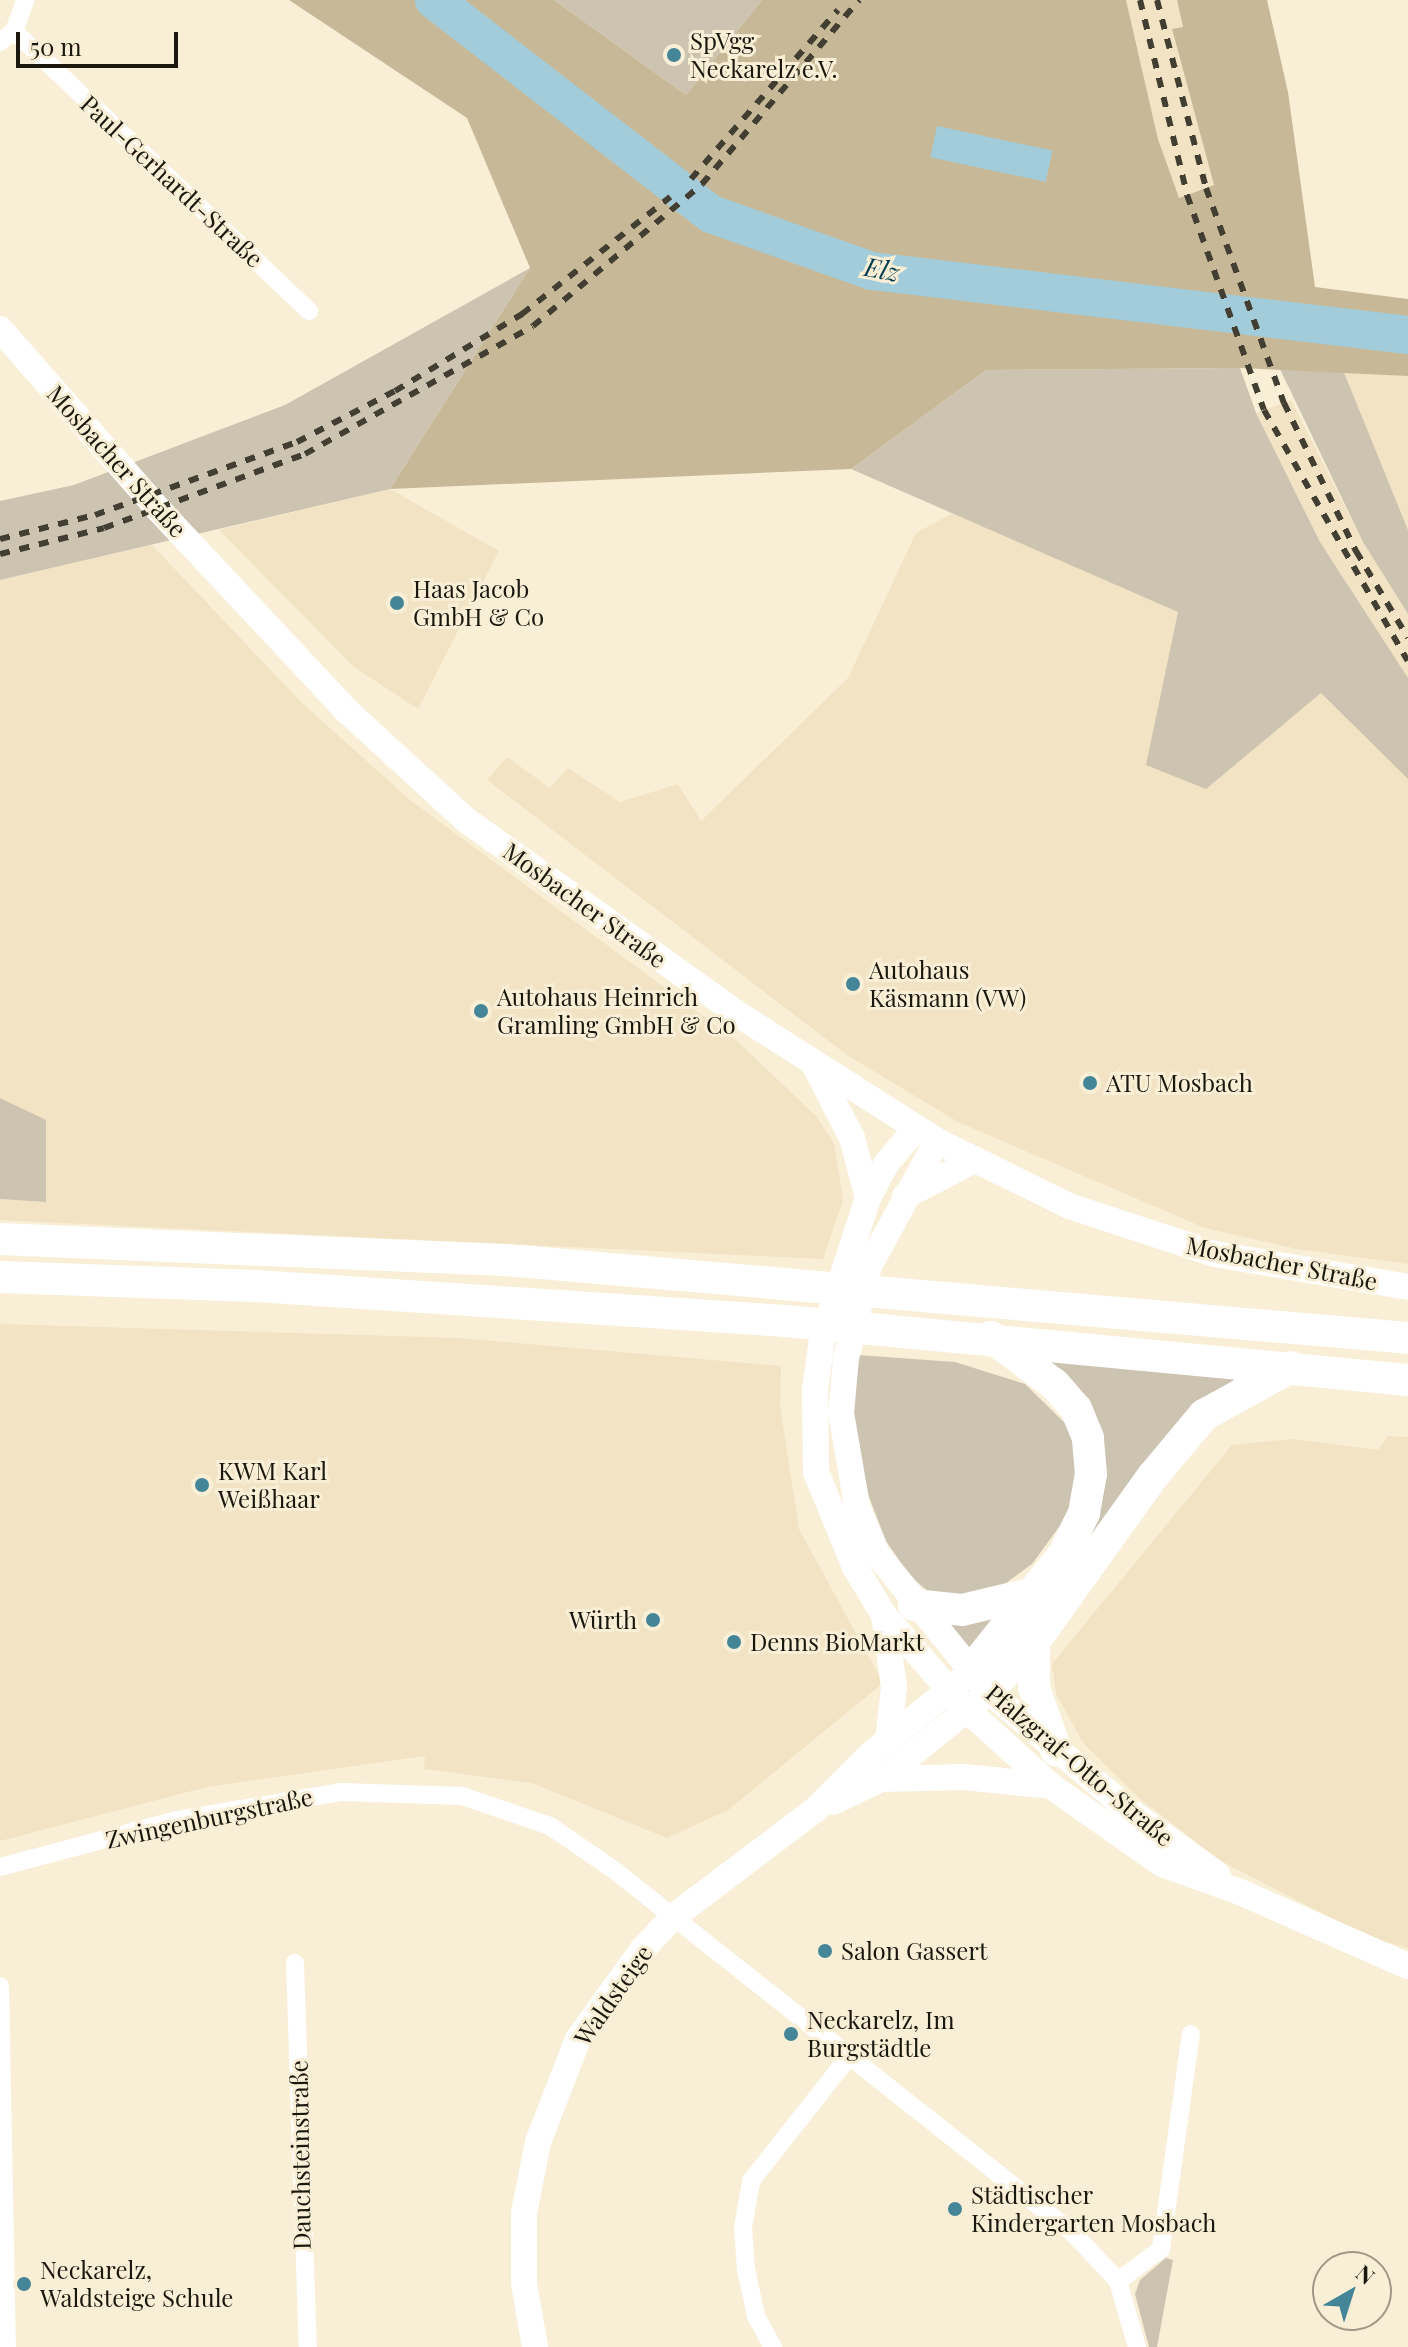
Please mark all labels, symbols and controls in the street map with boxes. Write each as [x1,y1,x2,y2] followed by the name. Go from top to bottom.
[20,16,182,66] scale bar
[690,27,838,83] place label: SpVgg Neckarelz e.V.
[30,30,82,62] text: 50 m
[665,46,683,64] marker: SpVgg Neckarelz e.V.
[75,89,269,273] street label: Paul-Gerhardt-Straße
[862,250,902,288] water label: Elz
[41,379,193,543] street label: Mosbacher Straße
[413,575,544,631] place label: Haas Jacob GmbH & Co
[388,594,406,612] marker: Haas Jacob GmbH & Co
[498,836,672,974] street label: Mosbacher Straße
[869,956,1026,1012] place label: Autohaus Käsmann (VW)
[844,975,862,993] marker: Autohaus Käsmann (VW)
[497,983,736,1039] place label: Autohaus Heinrich Gramling GmbH & Co
[472,1002,490,1020] marker: Autohaus Heinrich Gramling GmbH & Co
[1106,1069,1253,1097] place label: ATU Mosbach
[1081,1074,1099,1092] marker: ATU Mosbach
[1184,1230,1380,1296] street label: Mosbacher Straße
[218,1457,327,1513] place label: KWM Karl Weißhaar
[193,1476,211,1494] marker: KWM Karl Weißhaar
[569,1606,637,1634] place label: Würth
[644,1611,662,1629] marker: Würth
[750,1628,924,1656] place label: Denns BioMarkt
[725,1633,743,1651] marker: Denns BioMarkt
[980,1678,1180,1852] street label: Pfalzgraf-Otto-Straße
[103,1782,315,1854] street label: Zwingenburgstraße
[841,1937,987,1965] place label: Salon Gassert
[568,1939,658,2051] street label: Waldsteige
[816,1942,834,1960] marker: Salon Gassert
[807,2006,955,2062] place label: Neckarelz, Im Burgstädtle
[782,2025,800,2043] marker: Neckarelz, Im Burgstädtle
[284,2060,316,2250] street label: Dauchsteinstraße
[971,2181,1216,2237] place label: Städtischer Kindergarten Mosbach
[946,2200,964,2218] marker: Städtischer Kindergarten Mosbach
[1312,2251,1392,2331] north arrow
[40,2256,233,2312] place label: Neckarelz, Waldsteige Schule
[1350,2257,1381,2291] text: N
[15,2275,33,2293] marker: Neckarelz, Waldsteige Schule

